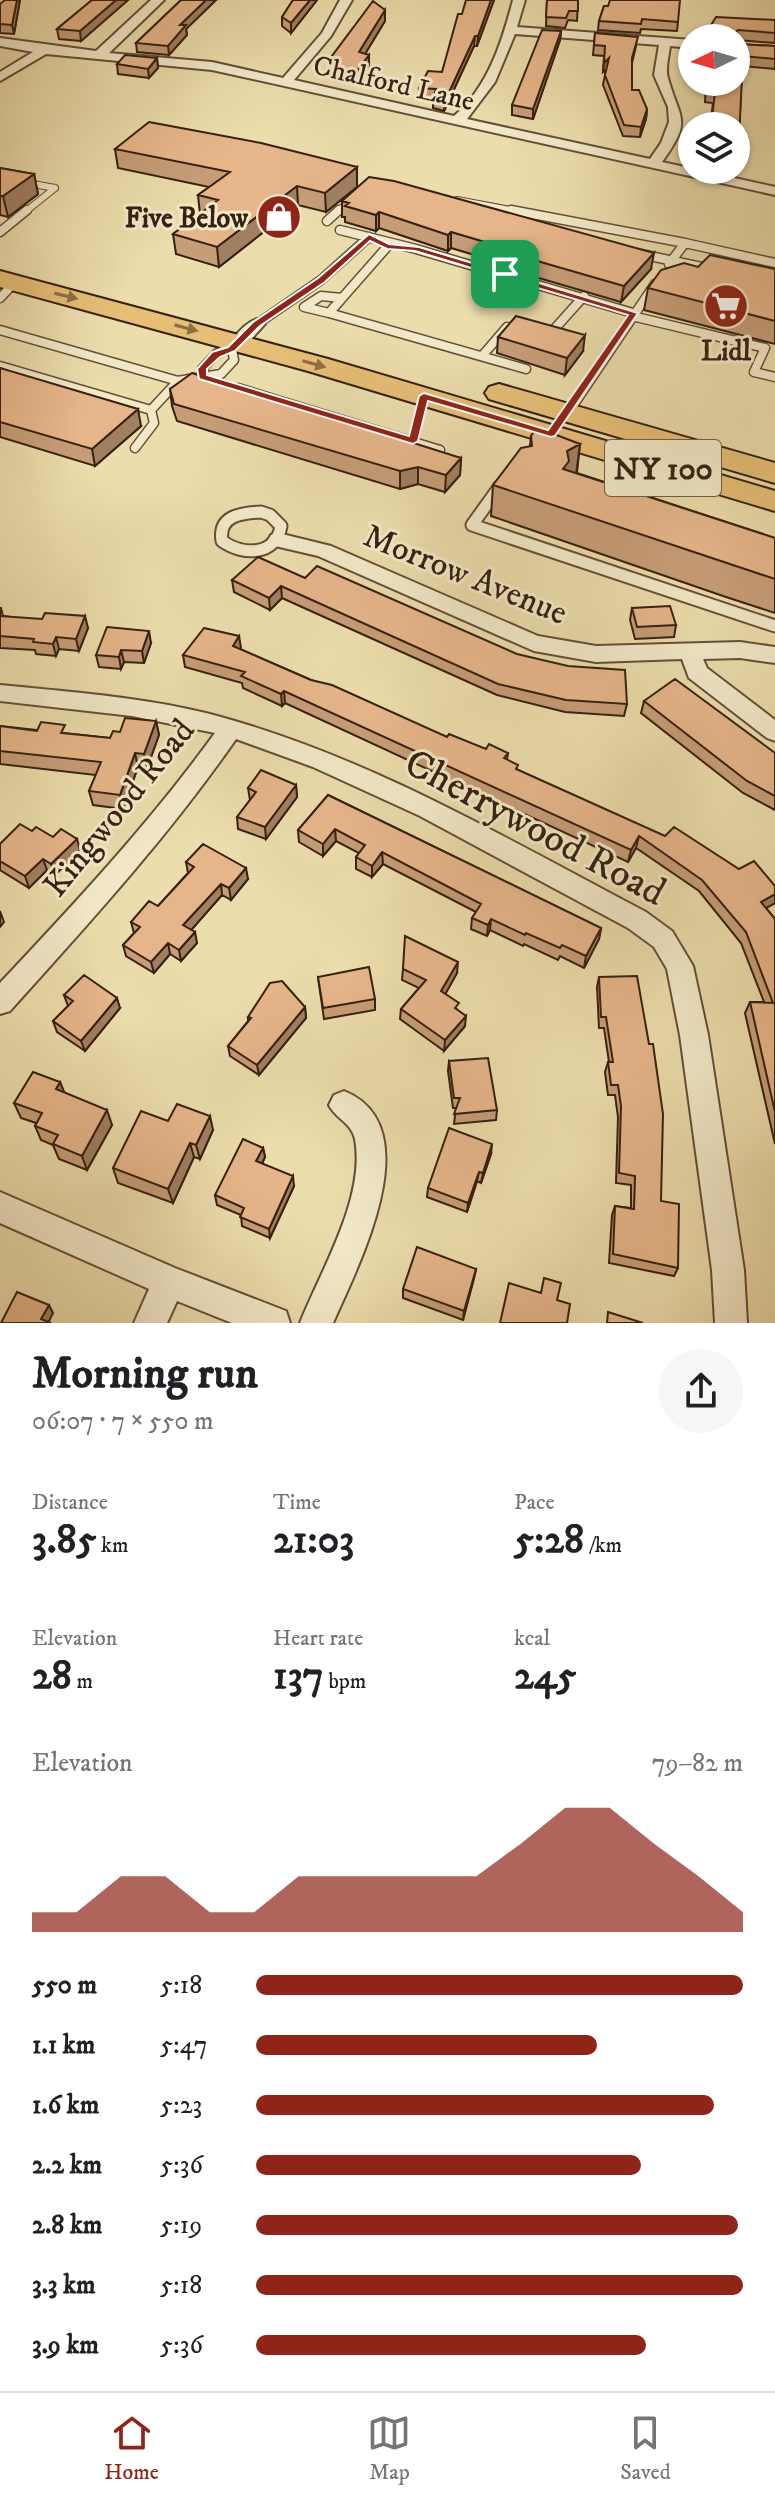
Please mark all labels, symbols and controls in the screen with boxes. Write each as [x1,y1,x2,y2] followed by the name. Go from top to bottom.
[678,24,750,96] north arrow
[678,24,750,184] map controls
[310,48,478,119] street label: Chalford Lane
[678,112,750,184] button: layers
[255,193,303,241] shop icon: Five Below
[125,201,249,236] place label: Five Below
[471,240,539,308] pin
[483,252,527,296] icon: arrive
[702,282,750,330] supermarket icon: Lidl
[54,291,79,303] one-way arrow
[173,322,198,334] one-way arrow
[701,334,751,369] place label: Lidl
[303,358,327,371] one-way arrow
[605,440,721,496] road number: NY 100
[357,515,573,635] street label: Morrow Avenue
[35,711,204,906] street label: Kingwood Road
[395,739,674,918] street label: Cherrywood Road
[32,1347,258,1402] text: Morning run
[659,1349,743,1433] button: share
[32,1405,214,1438] text: 06:07 · 7 × 550 m
[32,1489,108,1516] text: Distance
[273,1489,321,1516] text: Time
[514,1489,555,1516] text: Pace
[32,1516,96,1566] text: 3.85
[273,1516,354,1566] text: 21:03
[514,1516,584,1566] text: 5:28
[96,1532,128,1559] text: km
[584,1532,622,1559] text: /km
[32,1625,117,1652] text: Elevation
[273,1625,363,1652] text: Heart rate
[514,1625,550,1652] text: kcal
[32,1652,72,1702] text: 28
[273,1652,324,1702] text: 137
[514,1652,576,1702] text: 245
[72,1668,93,1695] text: m
[324,1668,366,1695] text: bpm
[32,1747,133,1780] text: Elevation
[652,1747,743,1780] text: 79–82 m
[32,1969,97,2002] text: 550 m
[160,1969,202,2002] text: 5:18
[32,2029,95,2062] text: 1.1 km
[160,2029,208,2062] text: 5:47
[32,2089,99,2122] text: 1.6 km
[160,2089,202,2122] text: 5:23
[32,2149,102,2182] text: 2.2 km
[160,2149,203,2182] text: 5:36
[32,2209,102,2242] text: 2.8 km
[160,2209,202,2242] text: 5:19
[32,2269,96,2302] text: 3.3 km
[160,2269,202,2302] text: 5:18
[32,2329,99,2362] text: 3.9 km
[160,2329,203,2362] text: 5:36
[104,2411,159,2486] tab: Home
[367,2411,411,2486] tab: Map
[620,2411,671,2486] tab: Saved

